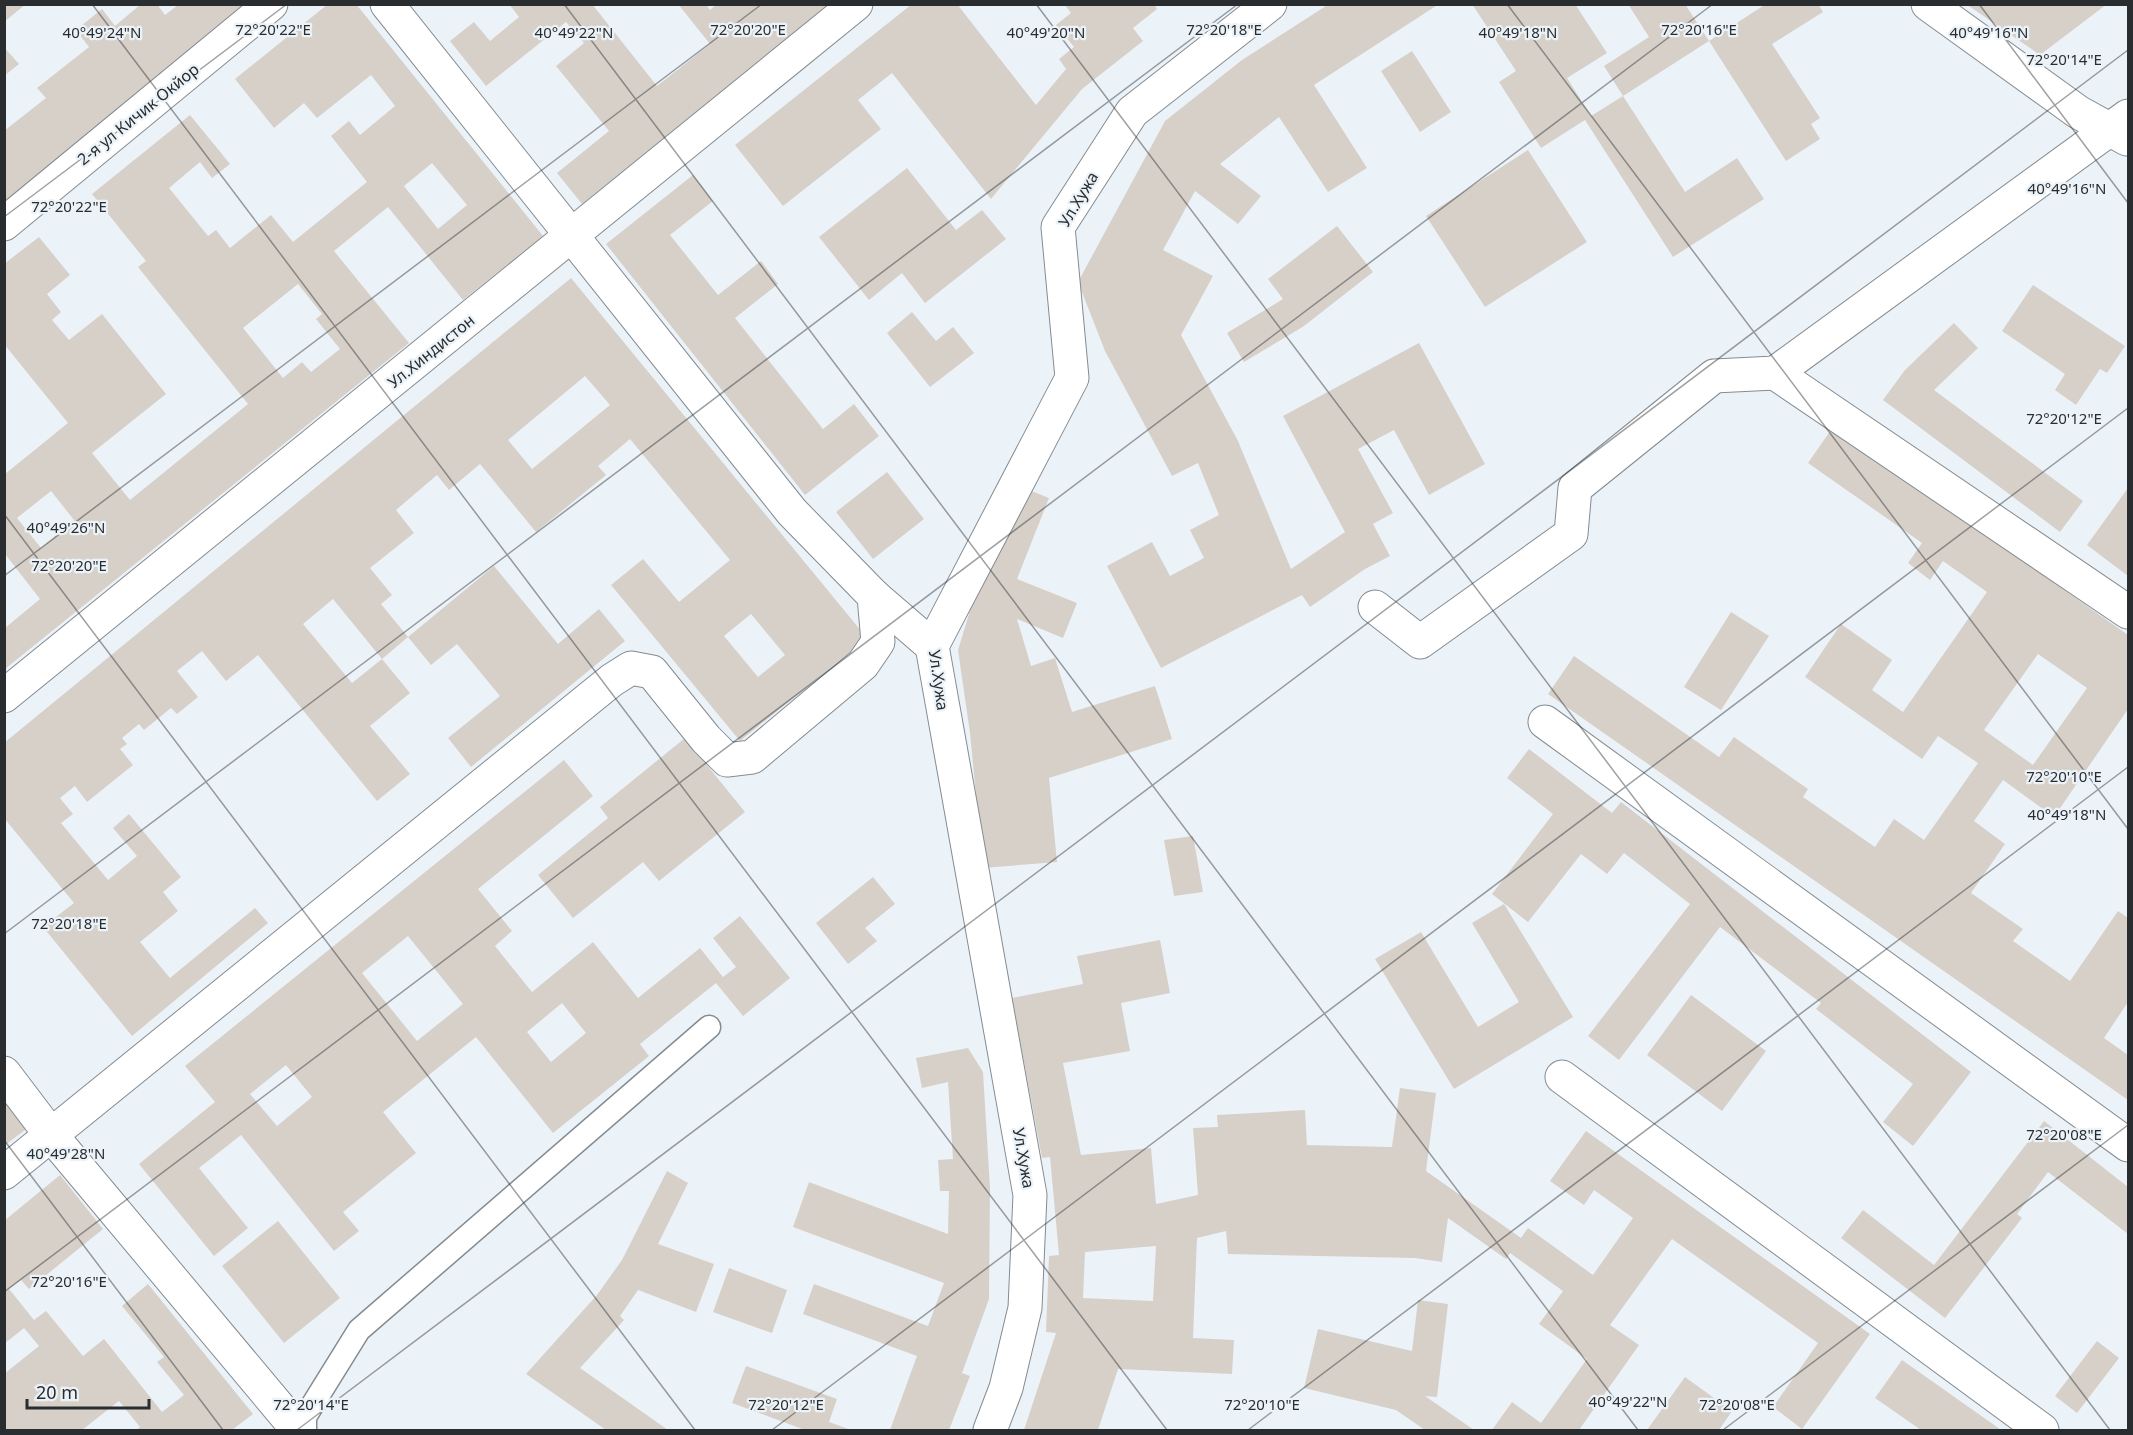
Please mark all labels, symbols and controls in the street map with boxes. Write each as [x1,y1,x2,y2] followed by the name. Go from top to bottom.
[235,19,311,39] text: 72°20'22"E
[710,19,786,39] text: 72°20'20"E
[1186,19,1262,39] text: 72°20'18"E
[1661,19,1737,39] text: 72°20'16"E
[63,22,141,42] text: 40°49'24"N
[535,22,613,42] text: 40°49'22"N
[1007,22,1085,42] text: 40°49'20"N
[1479,22,1557,42] text: 40°49'18"N
[1950,22,2028,42] text: 40°49'16"N
[2026,49,2102,69] text: 72°20'14"E
[73,58,203,170] street label: 2-я ул Кичик Окйор
[1053,167,1103,231] street label: Ул.Хужа
[2028,178,2106,198] text: 40°49'16"N
[31,196,107,216] text: 72°20'22"E
[383,309,479,393] street label: Ул.Хиндистон
[2026,408,2102,428] text: 72°20'12"E
[27,517,105,537] text: 40°49'26"N
[31,555,107,575] text: 72°20'20"E
[924,648,954,712] street label: Ул.Хужа
[2026,766,2102,786] text: 72°20'10"E
[2028,804,2106,824] text: 40°49'18"N
[31,913,107,933] text: 72°20'18"E
[2026,1124,2102,1144] text: 72°20'08"E
[1008,1126,1040,1190] street label: Ул.Хужа
[27,1143,105,1163] text: 40°49'28"N
[31,1271,107,1291] text: 72°20'16"E
[27,1372,148,1410] scale bar
[36,1380,78,1404] text: 20 m
[1589,1391,1667,1411] text: 40°49'22"N
[273,1394,349,1414] text: 72°20'14"E
[748,1394,824,1414] text: 72°20'12"E
[1224,1394,1300,1414] text: 72°20'10"E
[1699,1394,1775,1414] text: 72°20'08"E

